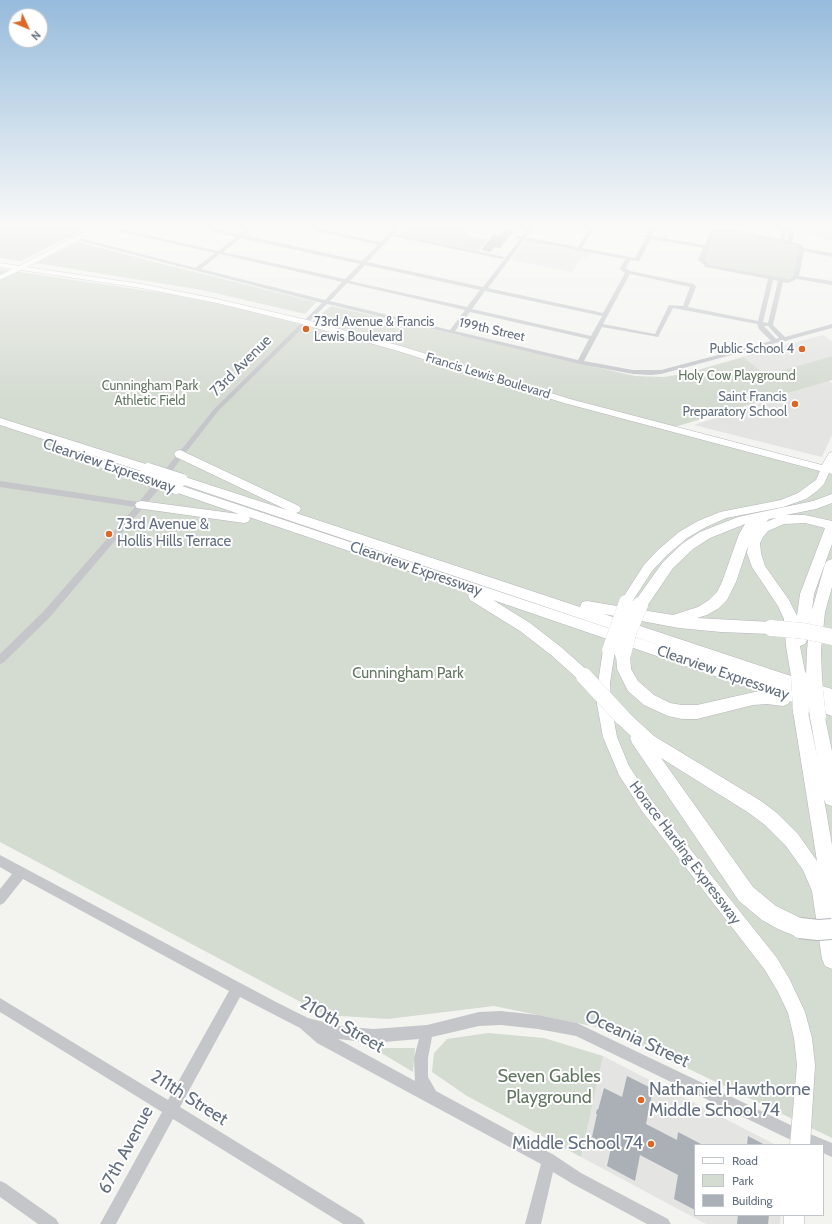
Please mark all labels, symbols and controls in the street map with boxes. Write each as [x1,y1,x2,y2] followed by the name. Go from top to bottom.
[8,8,48,48] north arrow
[28,28,44,43] text: N
[314,314,434,345] place label: 73rd Avenue & Francis Lewis Boulevard
[458,315,526,345] street label: 199th Street
[301,324,311,334] marker: 73rd Avenue & Francis Lewis Boulevard
[207,332,275,400] street label: 73rd Avenue
[710,341,794,357] place label: Public School 4
[797,344,807,354] marker: Public School 4
[424,350,552,402] street label: Francis Lewis Boulevard
[678,368,796,384] park label: Holy Cow Playground
[102,378,198,409] park label: Cunningham Park Athletic Field
[682,389,787,420] place label: Saint Francis Preparatory School
[790,399,800,409] marker: Saint Francis Preparatory School
[41,435,177,497] street label: Clearview Expressway
[117,516,231,551] place label: 73rd Avenue & Hollis Hills Terrace
[104,529,114,539] marker: 73rd Avenue & Hollis Hills Terrace
[348,538,484,600] street label: Clearview Expressway
[655,642,791,704] street label: Clearview Expressway
[352,665,464,683] park label: Cunningham Park
[625,778,745,928] street label: Horace Harding Expressway
[296,992,388,1058] street label: 210th Street
[581,1005,693,1073] street label: Oceania Street
[146,1066,232,1130] street label: 211th Street
[497,1066,601,1108] park label: Seven Gables Playground
[649,1079,810,1122] place label: Nathaniel Hawthorne Middle School 74
[636,1095,646,1105] marker: Nathaniel Hawthorne Middle School 74
[94,1103,158,1197] street label: 67th Avenue
[512,1133,643,1155] place label: Middle School 74
[646,1139,656,1149] marker: Middle School 74
[694,1144,824,1216] legend
[732,1153,758,1168] text: Road
[732,1173,754,1188] text: Park
[732,1193,773,1208] text: Building

